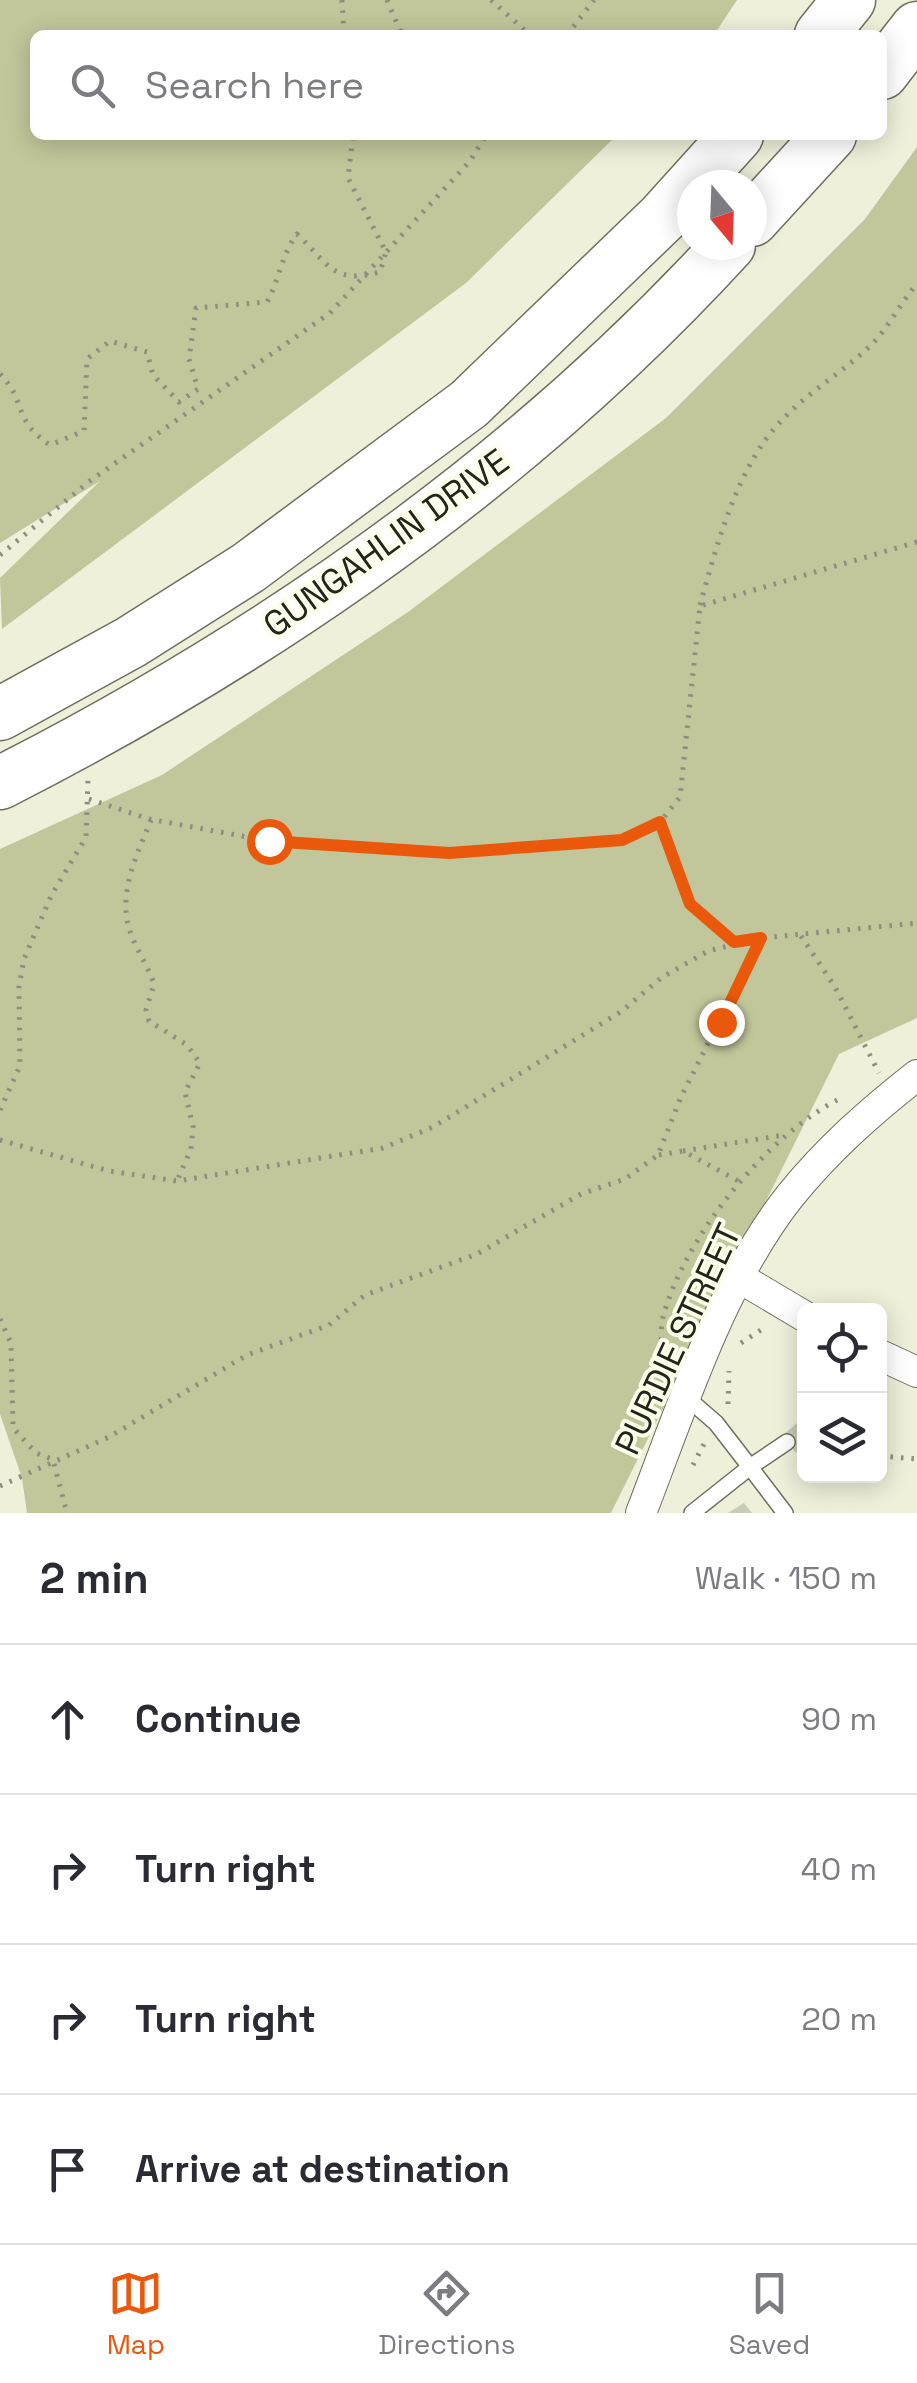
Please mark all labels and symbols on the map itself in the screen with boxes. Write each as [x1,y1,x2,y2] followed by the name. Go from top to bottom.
[677,170,767,260] north arrow
[255,439,517,647] street label: GUNGAHLIN DRIVE
[247,819,293,865] route start
[699,1000,745,1046] route end
[605,1216,751,1462] street label: PURDIE STREET

